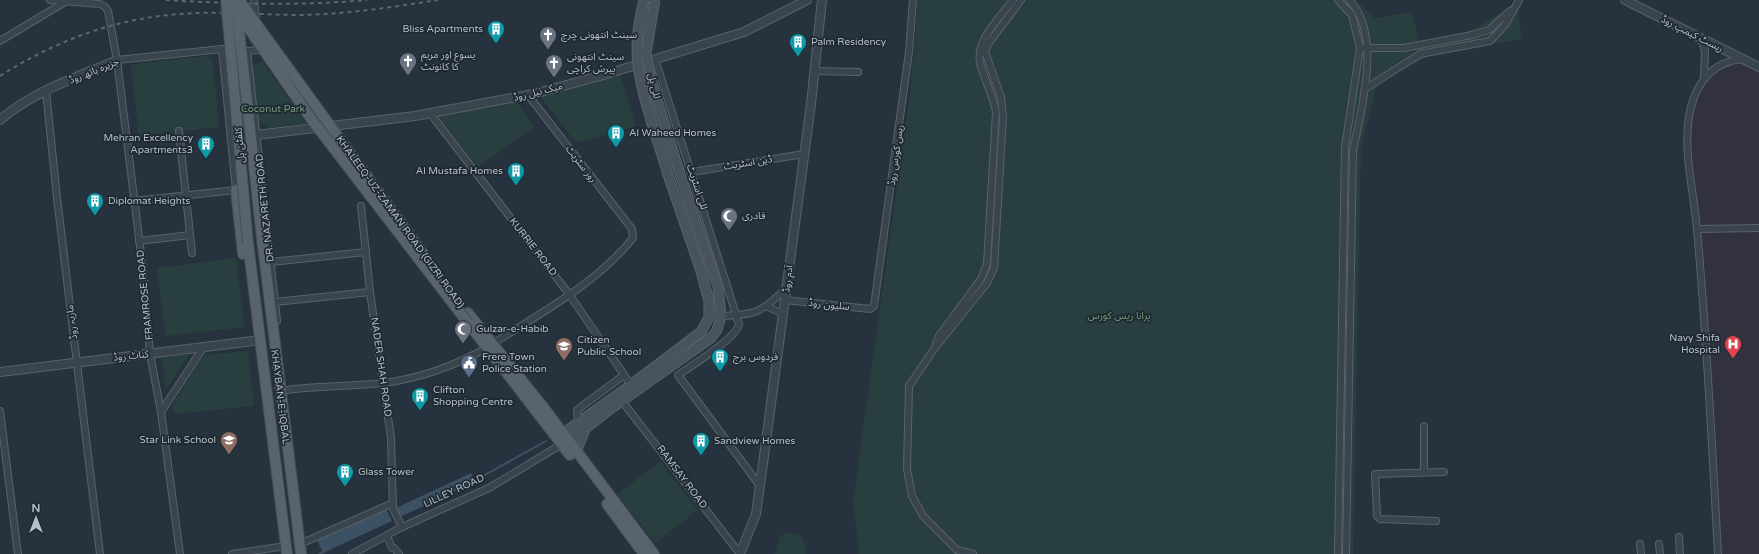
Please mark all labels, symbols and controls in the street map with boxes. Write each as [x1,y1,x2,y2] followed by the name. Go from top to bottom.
[1659,13,1726,55] street label: ریسٹ کیمپ روڈ
[486,19,506,44] building icon: Bliss Apartments
[403,23,483,35] place label: Bliss Apartments
[538,25,558,50] church icon: سینٹ انتھونی چرچ
[561,29,637,42] place label: سینٹ انتھونی چرچ
[788,32,808,57] building icon: Palm Residency
[811,36,887,48] place label: Palm Residency
[421,49,476,73] place label: یسوع اور مریم کا کانونٹ
[398,51,418,76] church icon: یسوع اور مریم کا کانونٹ
[567,51,624,75] place label: سینٹ انتھونی پیرش کراچی
[544,53,564,78] church icon: سینٹ انتھونی پیرش کراچی
[67,55,121,86] street label: جزیرہ باتھ روڈ
[645,72,663,100] street label: للی پل
[512,80,564,104] street label: میک نیل روڈ
[241,103,306,115] park label: Coconut Park
[606,123,626,148] building icon: Al Waheed Homes
[886,123,906,186] street label: ریس کورس روڈ
[232,126,248,163] street label: کلفٹن پل
[629,127,716,139] place label: Al Waheed Homes
[104,132,194,156] place label: Mehran Excellency Apartments3
[196,134,216,159] building icon: Mehran Excellency Apartments3
[333,134,467,310] street label: KHALEEQ-UZ-ZAMAN ROAD (GIZRI ROAD)
[563,143,599,185] street label: روز سٹریٹ
[253,153,277,263] street label: DR. NAZARETH ROAD
[723,153,773,173] street label: ڈین اسٹریٹ
[506,161,526,186] building icon: Al Mustafa Homes
[684,163,710,212] street label: للی اسٹریٹ
[416,165,503,177] place label: Al Mustafa Homes
[85,191,105,216] building icon: Diplomat Heights
[108,195,191,207] place label: Diplomat Heights
[719,206,739,231] mosque icon: قادری
[742,210,766,222] place label: قادری
[507,216,559,278] street label: KURRIE ROAD
[134,249,156,341] street label: FRAMROSE ROAD
[780,264,798,294] street label: آدم روڈ
[808,297,850,313] street label: سلیون روڈ
[64,304,80,340] street label: ماریہ روڈ
[1087,310,1151,322] park label: پرانا ریس کورس
[368,316,394,418] street label: NADER SHAH ROAD
[453,319,473,344] mosque icon: Gulzar-e-Habib
[476,323,549,335] place label: Gulzar-e-Habib
[1669,332,1720,356] place label: Navy Shifa Hospital
[577,334,641,358] place label: Citizen Public School
[1723,334,1743,359] hospital icon: Navy Shifa Hospital
[554,336,574,361] school or university icon: Citizen Public School
[710,347,730,372] building icon: فردوس برج
[113,348,150,364] street label: کناٹ روڈ
[268,349,292,445] street label: KHAYBAN-E-IQBAL
[482,351,547,375] place label: Frere Town Police Station
[733,351,779,364] place label: فردوس برج
[459,353,479,378] public building icon: Frere Town Police Station
[433,384,513,408] place label: Clifton Shopping Centre
[410,386,430,411] building icon: Clifton Shopping Centre
[219,430,239,455] school or university icon: Star Link School
[691,431,711,456] building icon: Sandview Homes
[140,434,216,446] place label: Star Link School
[714,435,795,447] place label: Sandview Homes
[654,443,710,511] street label: RAMSAY ROAD
[335,462,355,487] building icon: Glass Tower
[358,466,415,478] place label: Glass Tower
[422,472,486,510] street label: LILLEY ROAD
[16,498,56,538] north arrow
[32,502,40,515] text: N

